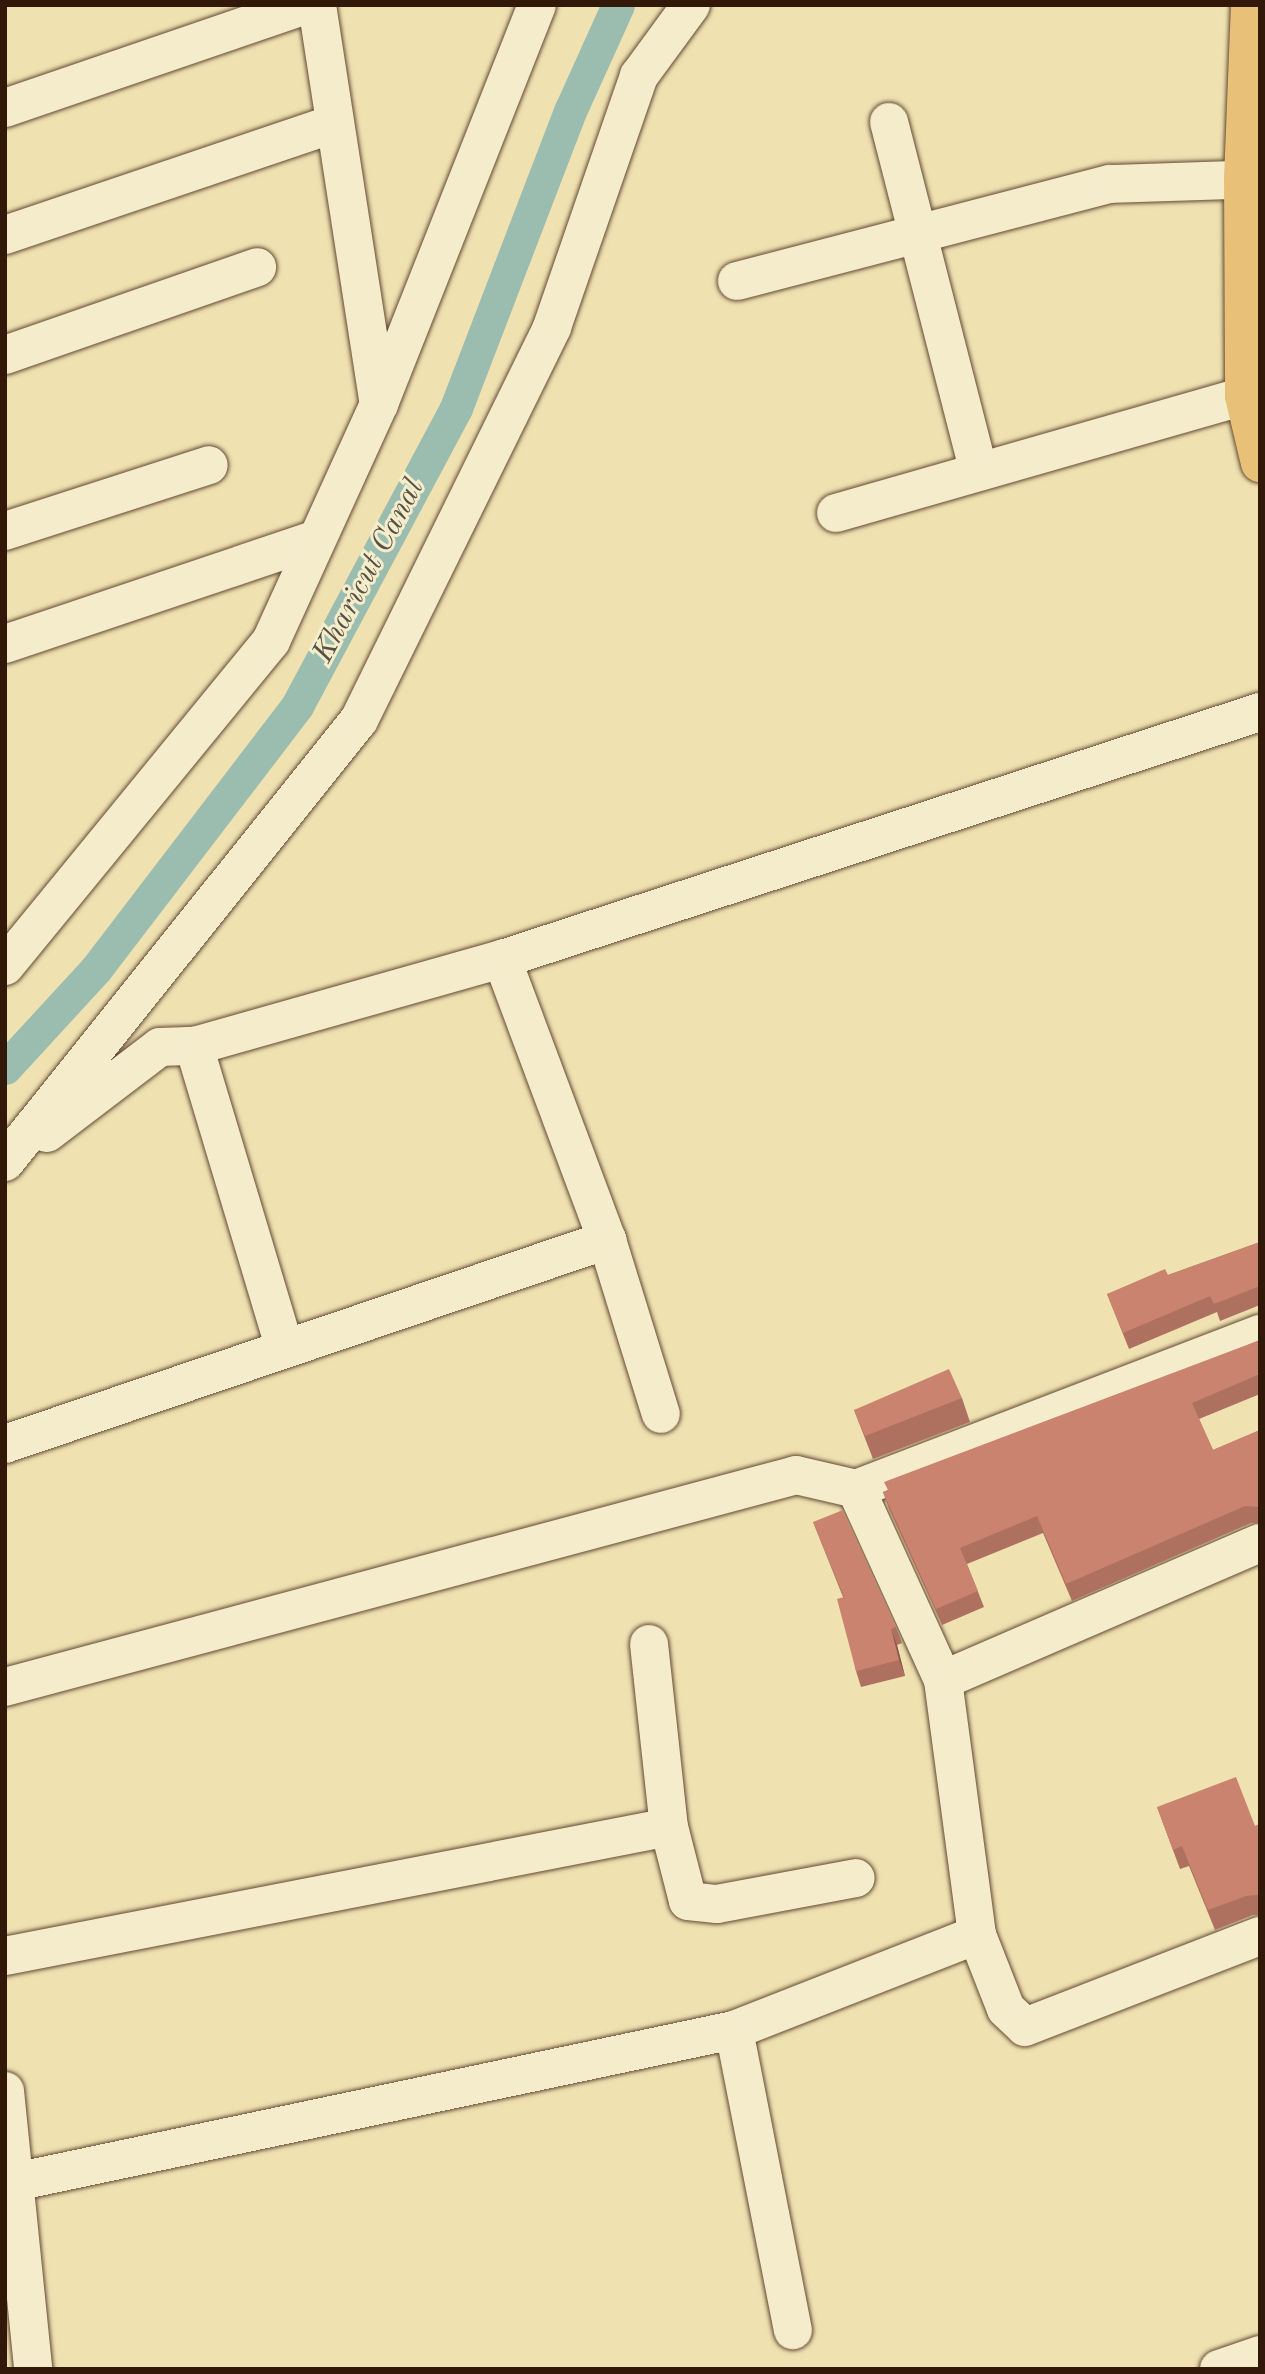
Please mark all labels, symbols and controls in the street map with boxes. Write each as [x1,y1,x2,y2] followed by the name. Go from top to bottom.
[305,473,433,669] water label: Kharicut Canal

